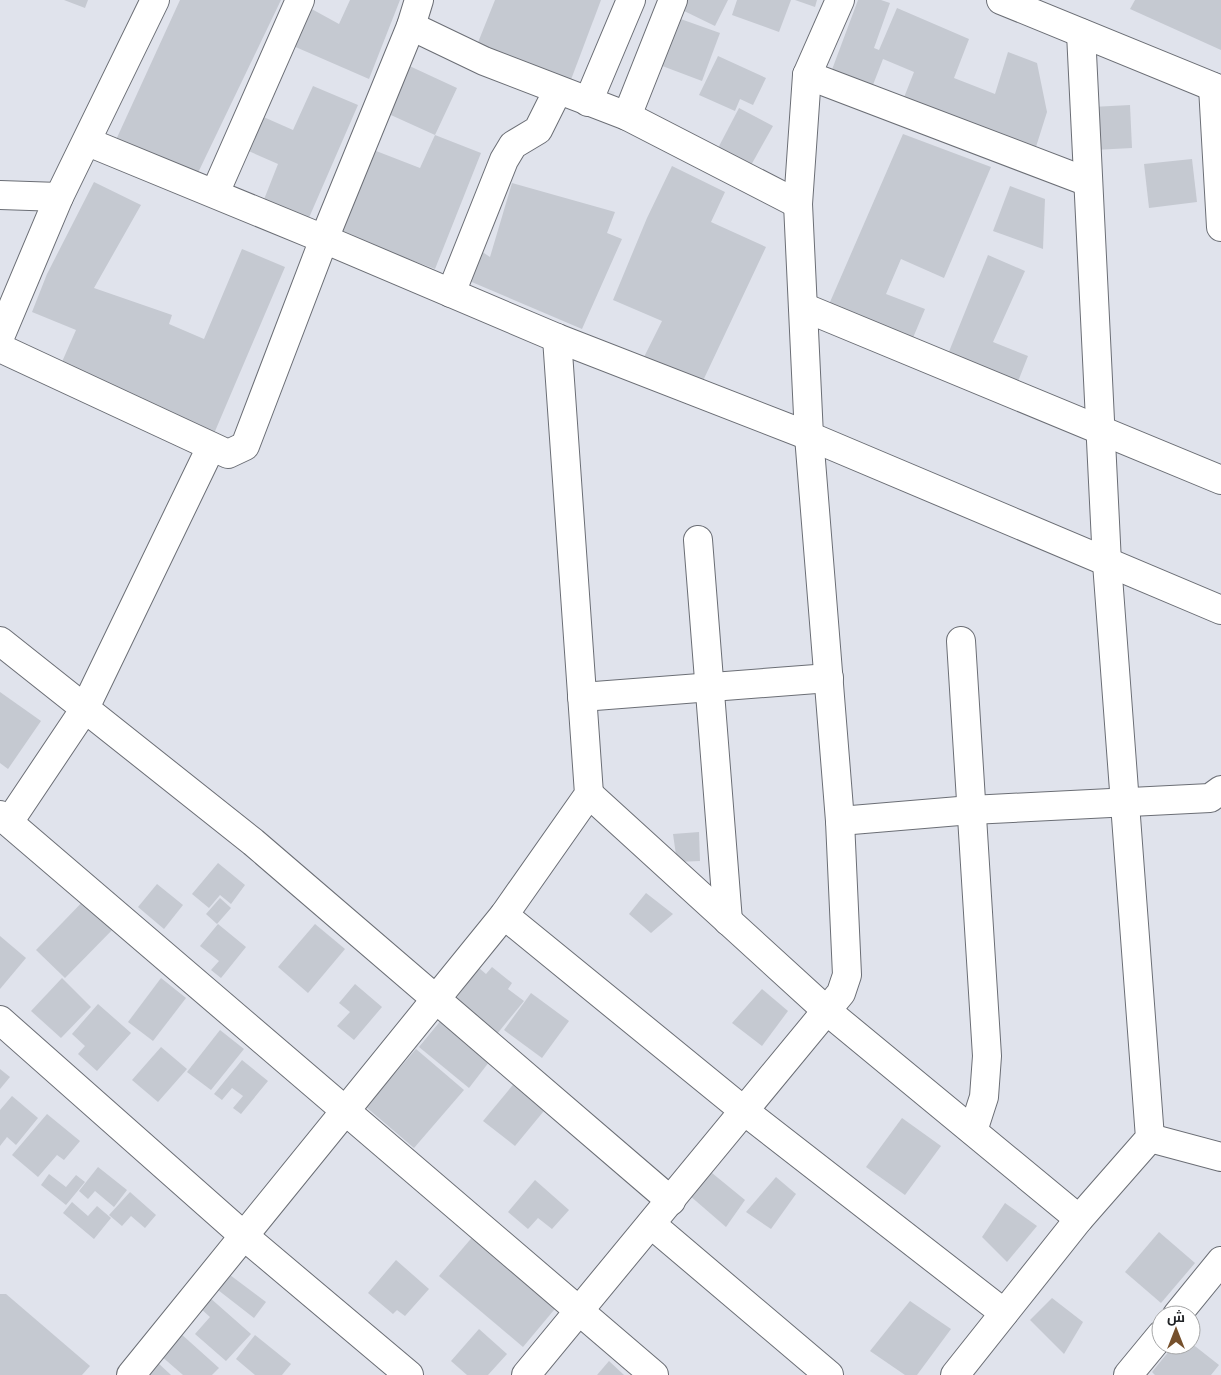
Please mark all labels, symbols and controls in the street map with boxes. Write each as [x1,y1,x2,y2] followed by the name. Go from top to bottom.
[1151,1305,1201,1355] north arrow
[1167,1308,1185,1328] text: ش

